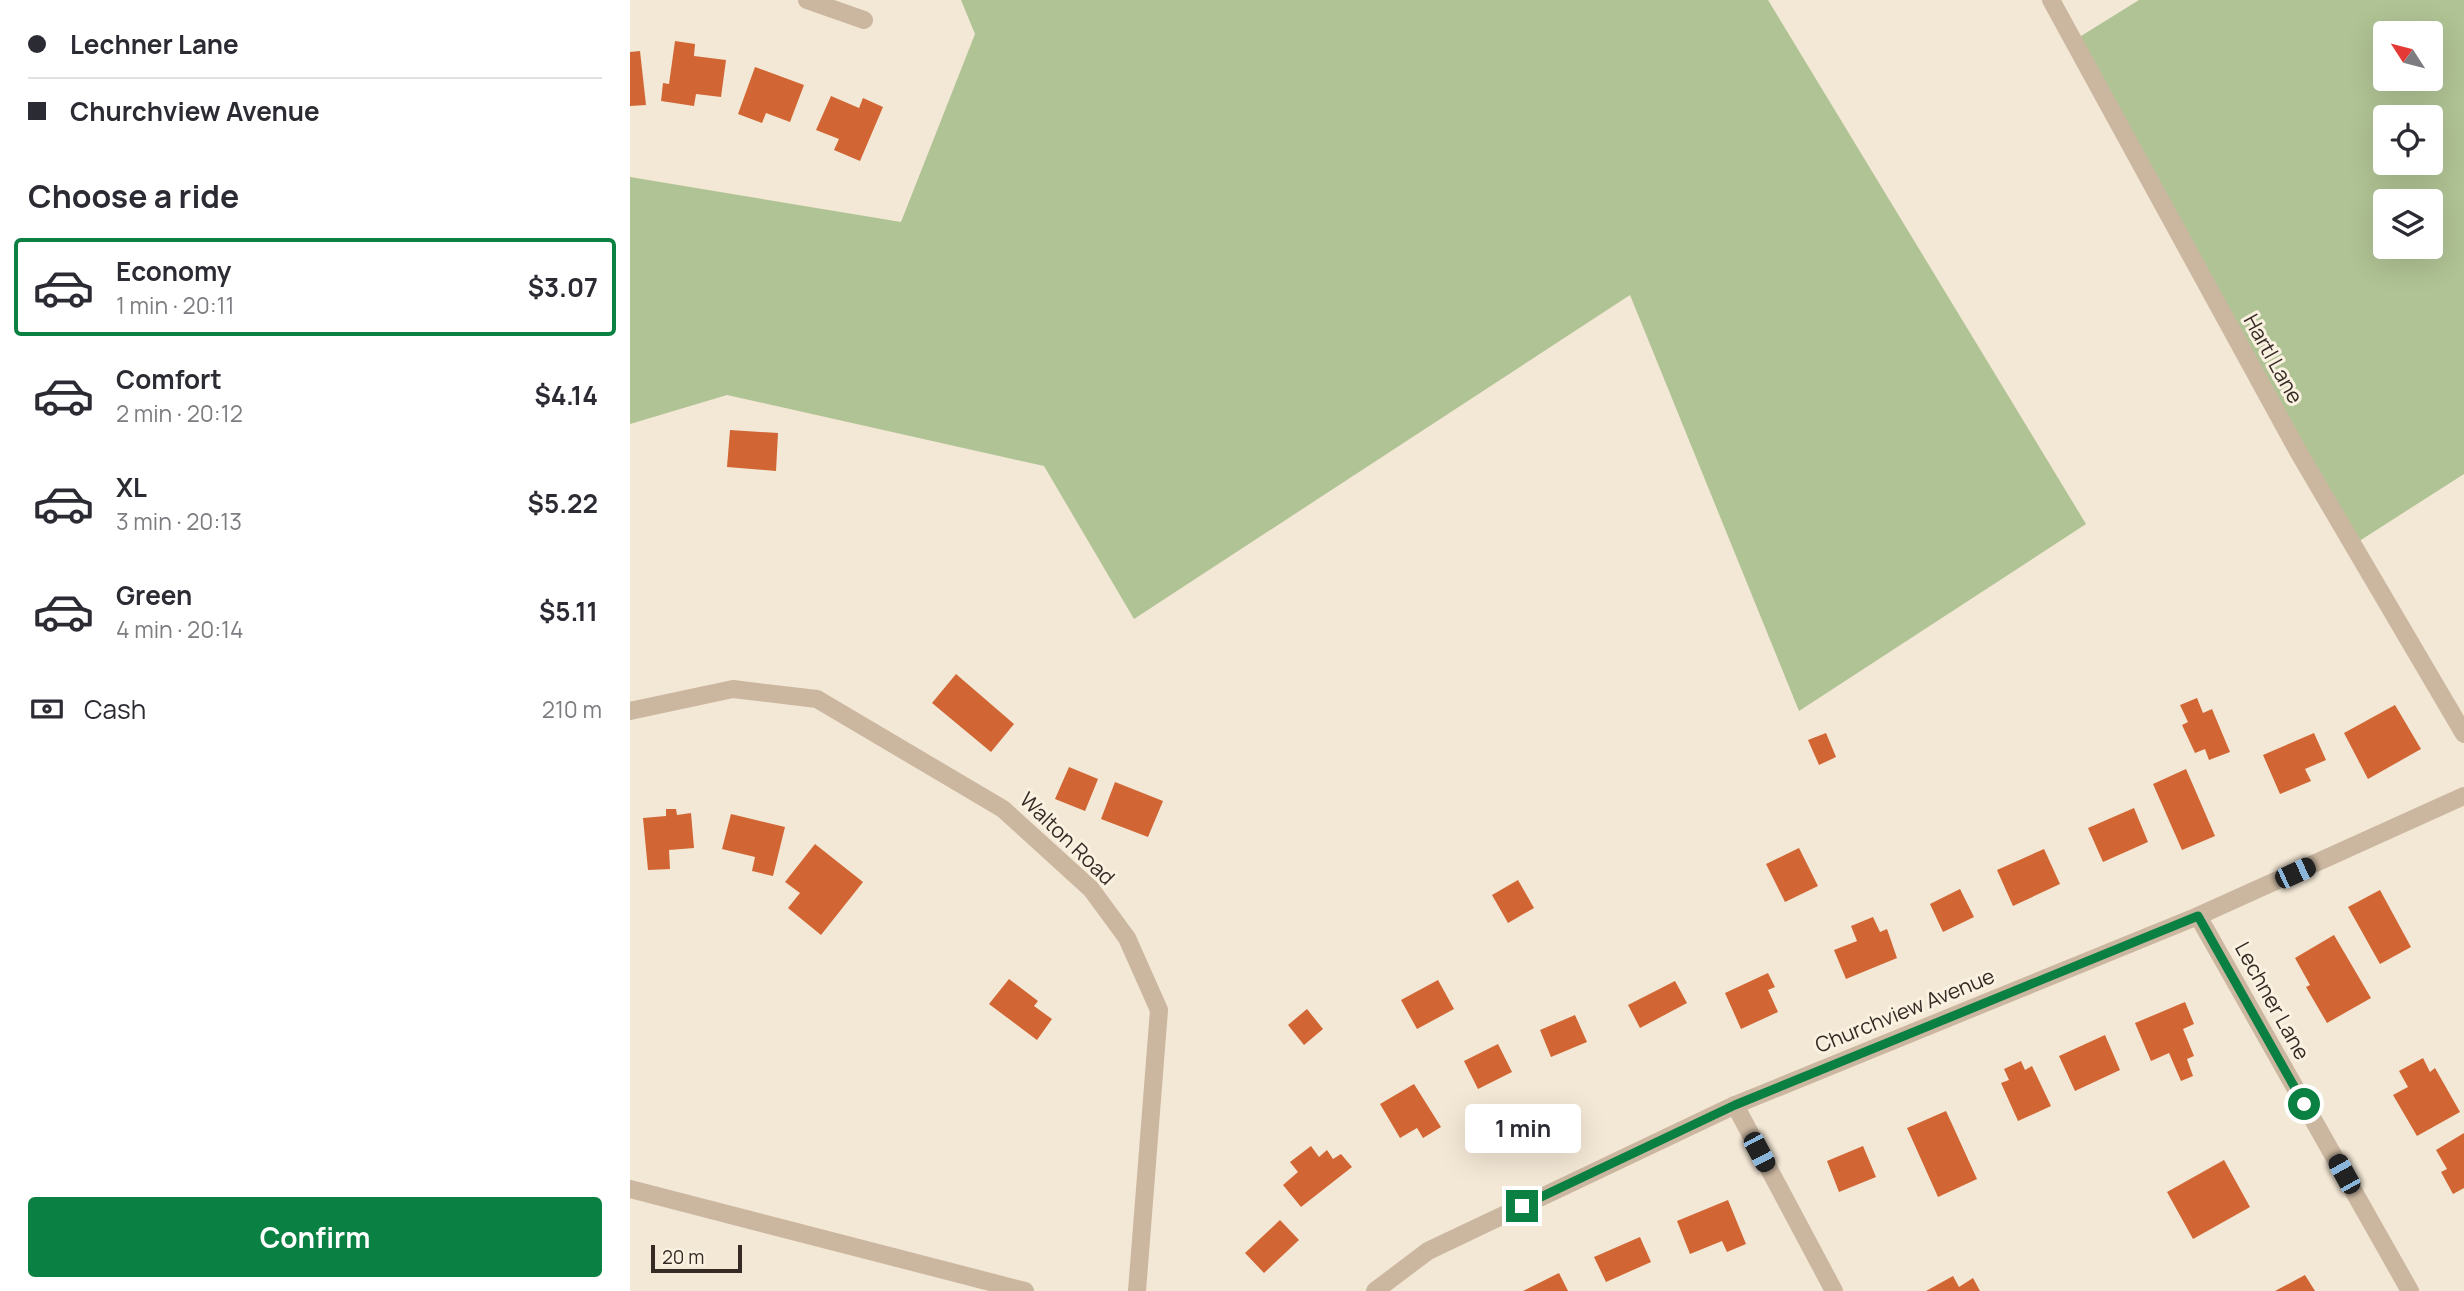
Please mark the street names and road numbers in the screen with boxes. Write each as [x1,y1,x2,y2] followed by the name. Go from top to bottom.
[2238,309,2310,408] street label: Hartl Lane
[1014,786,1121,891] street label: Walton Road
[2229,937,2317,1064] street label: Lechner Lane
[1811,961,1998,1059] street label: Churchview Avenue

